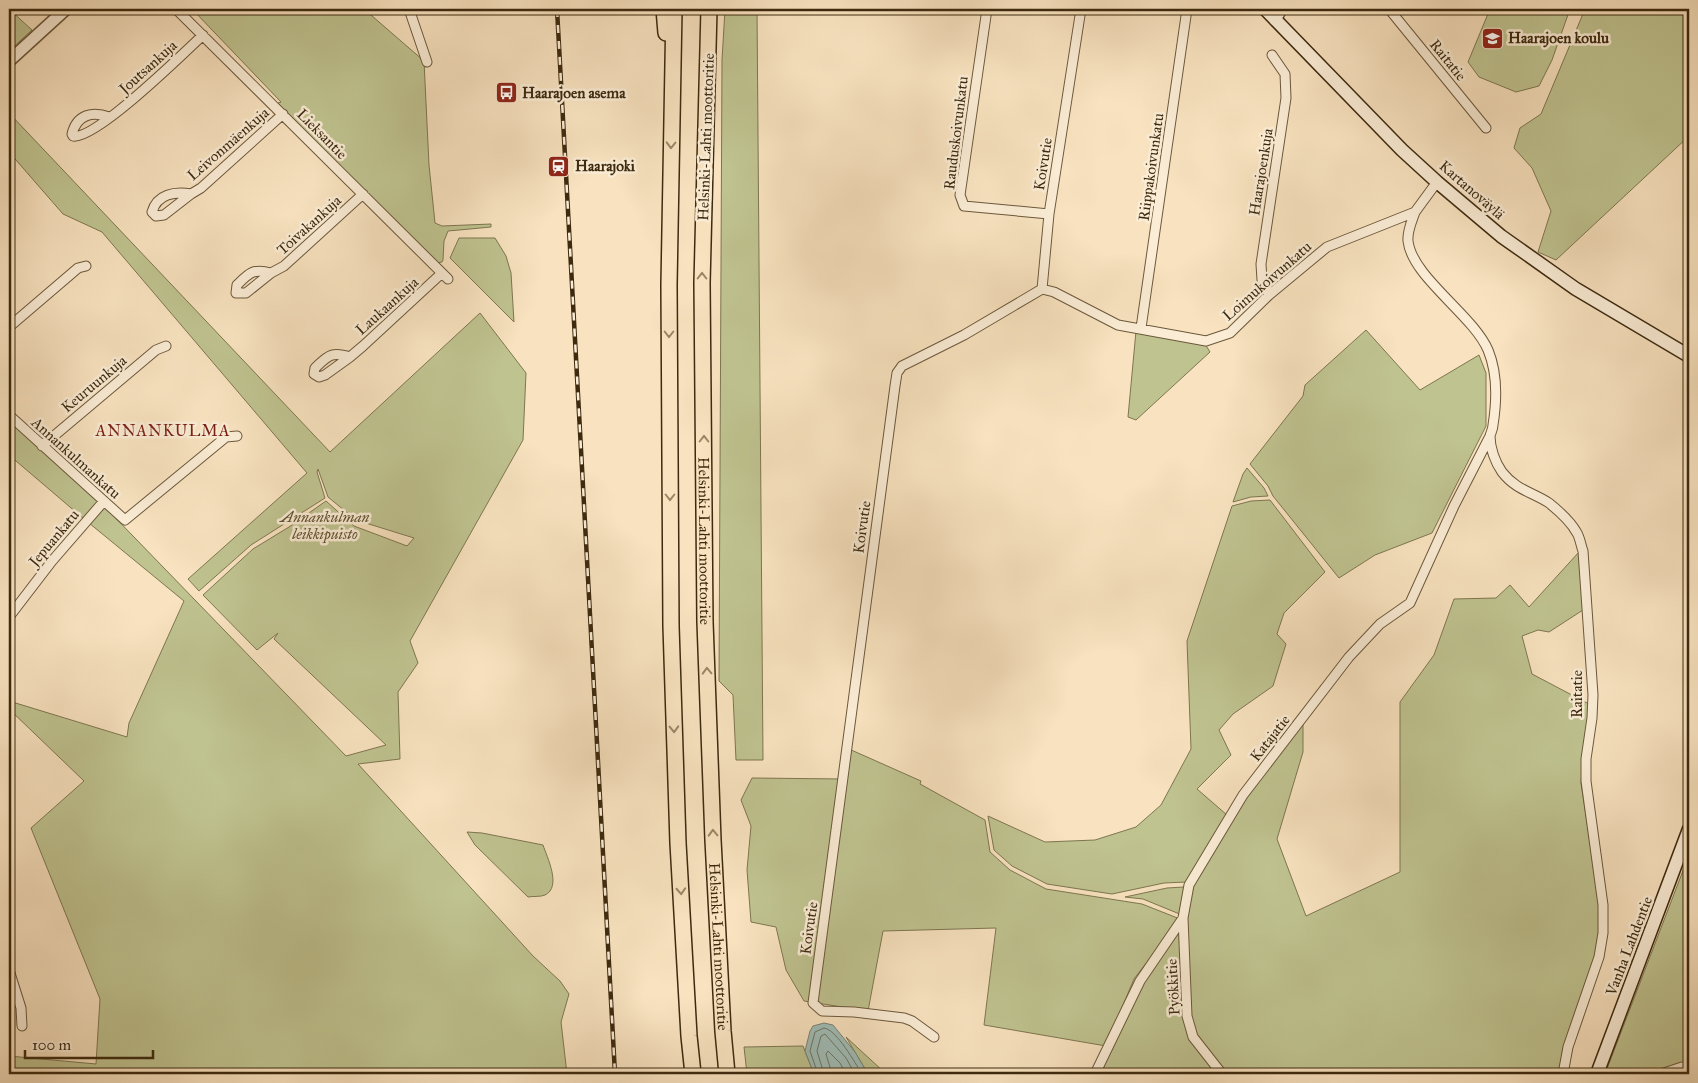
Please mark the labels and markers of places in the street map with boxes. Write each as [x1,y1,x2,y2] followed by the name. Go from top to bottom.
[1480,26,1504,50] school or university icon: Haarajoen koulu
[1508,29,1609,48] place label: Haarajoen koulu
[494,81,518,105] bus stop icon: Haarajoen asema
[522,84,626,103] place label: Haarajoen asema
[547,154,571,178] station icon: Haarajoki
[575,157,636,176] place label: Haarajoki

